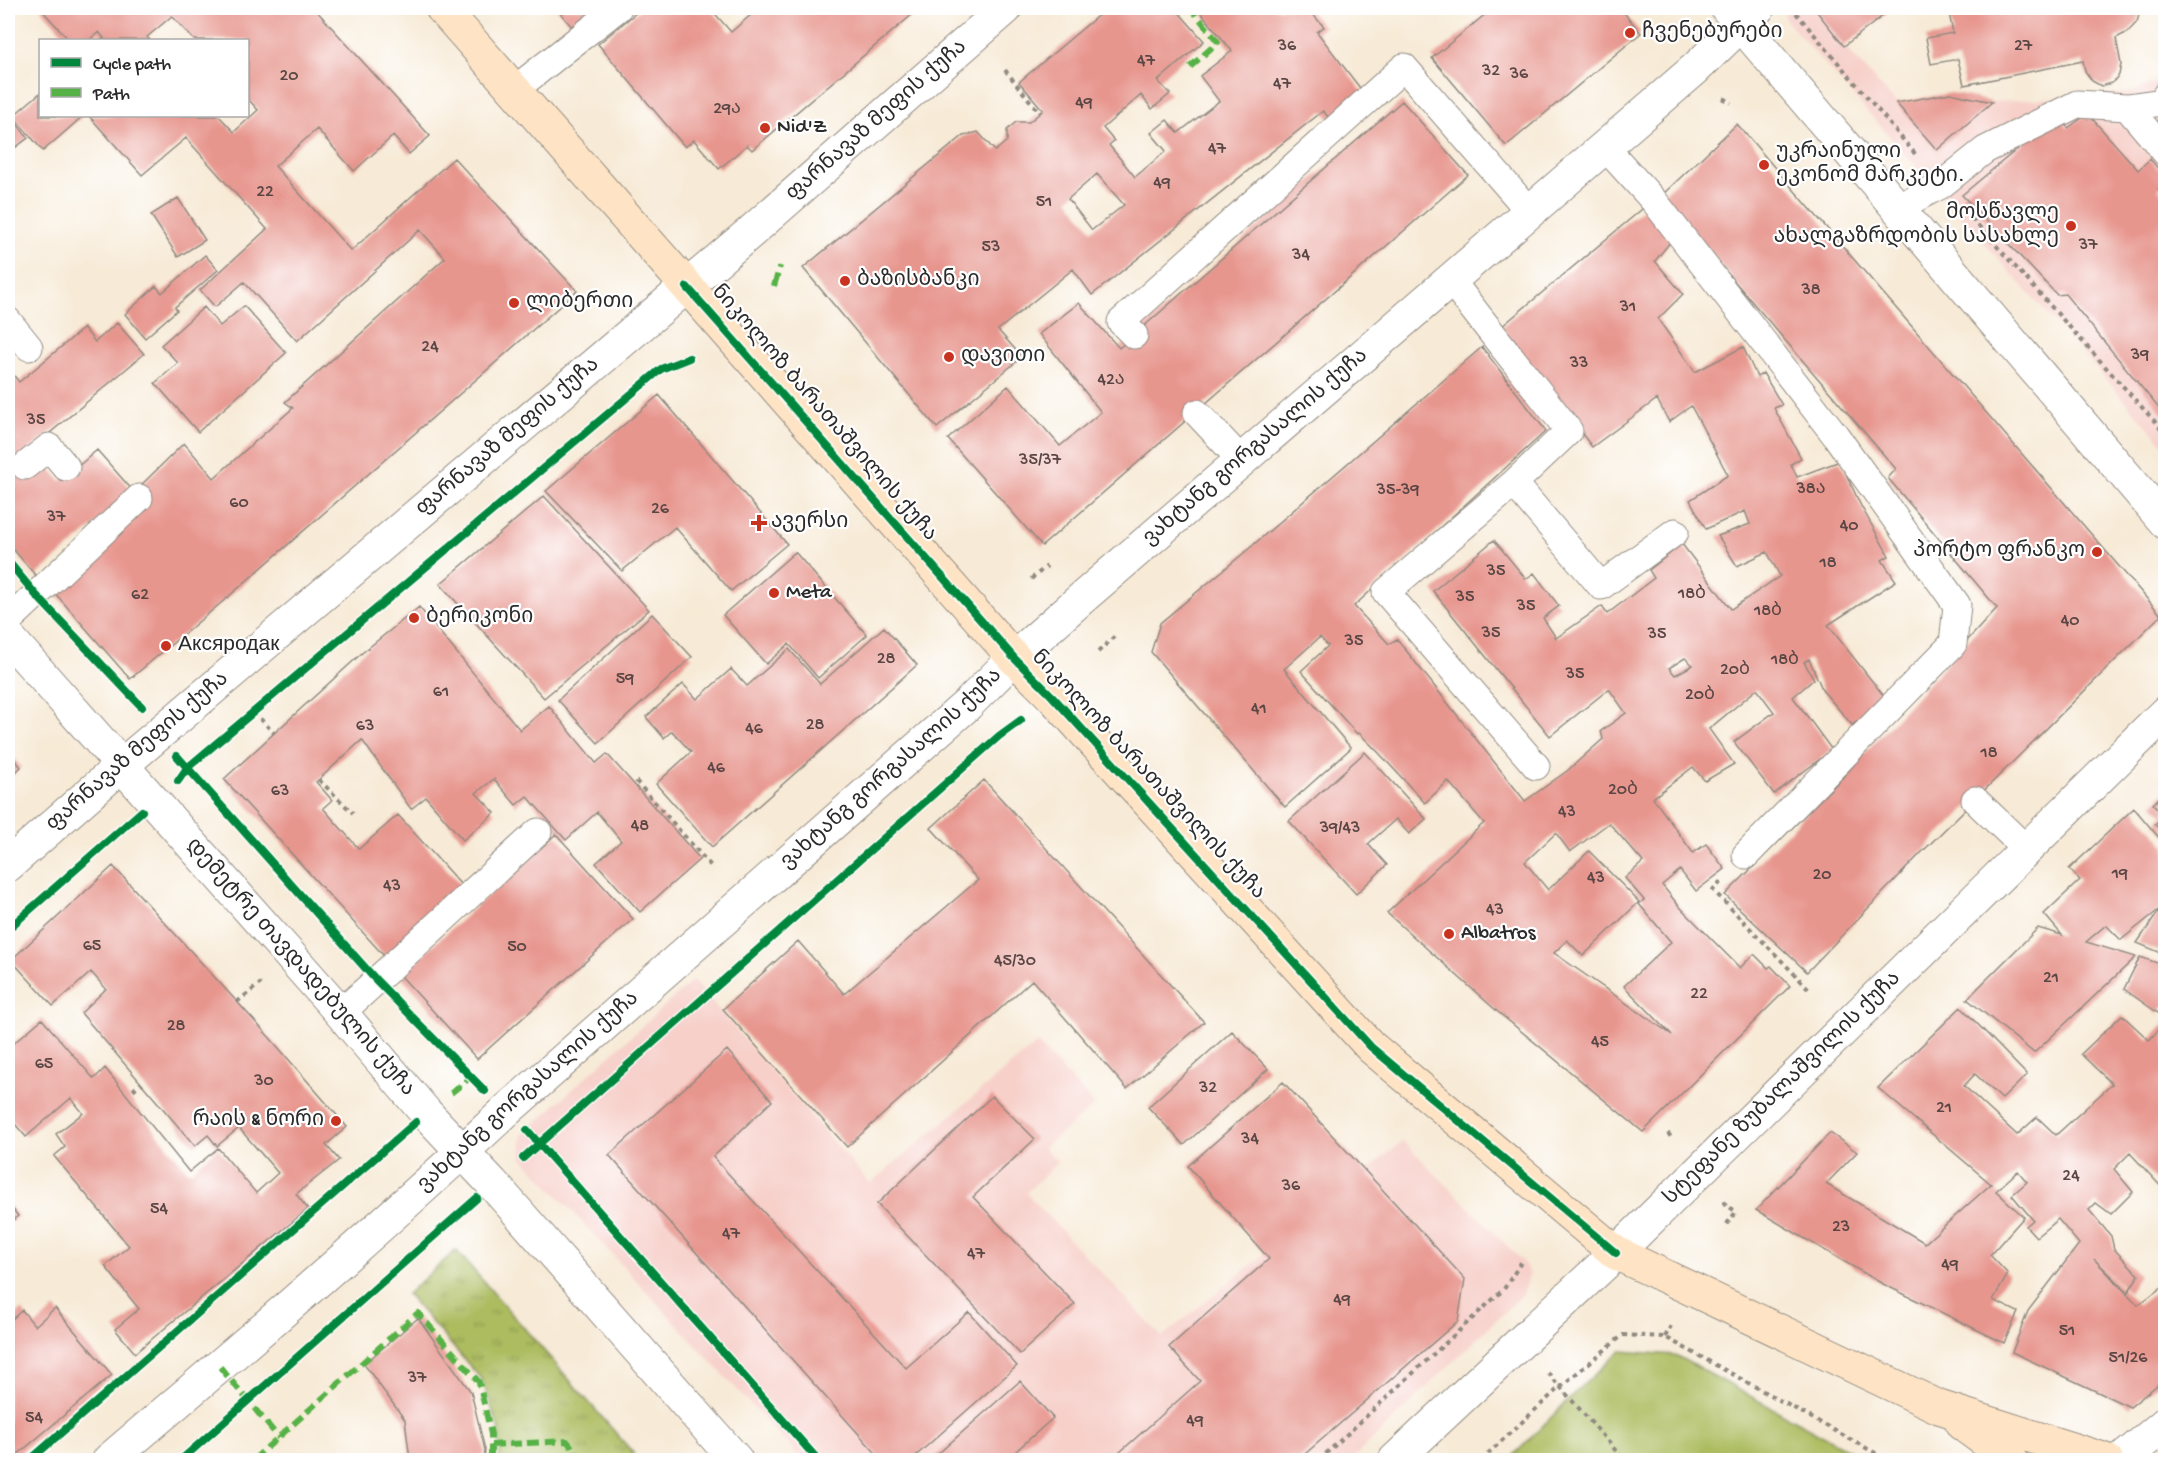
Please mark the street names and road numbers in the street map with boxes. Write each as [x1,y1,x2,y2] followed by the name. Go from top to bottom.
[782,35,973,207] street label: ფარნავაზ მეფის ქუჩა
[705,280,942,547] street label: ნიკოლოზ ბარათაშვილის ქუჩა
[1139,344,1374,552] street label: ვახტანგ გორგასალის ქუჩა
[412,353,605,522] street label: ფარნავაზ მეფის ქუჩა
[1025,646,1270,906] street label: ნიკოლოზ ბარათაშვილის ქუჩა
[776,664,1008,875] street label: ვახტანგ გორგასალის ქუჩა
[42,667,234,838] street label: ფარნავაზ მეფის ქუჩა
[180,834,419,1102] street label: დემეტრე თავდადებულის ქუჩა
[1659,967,1907,1211] street label: სტეფანე ზუბალაშვილის ქუჩა
[413,987,645,1198] street label: ვახტანგ გორგასალის ქუჩა

